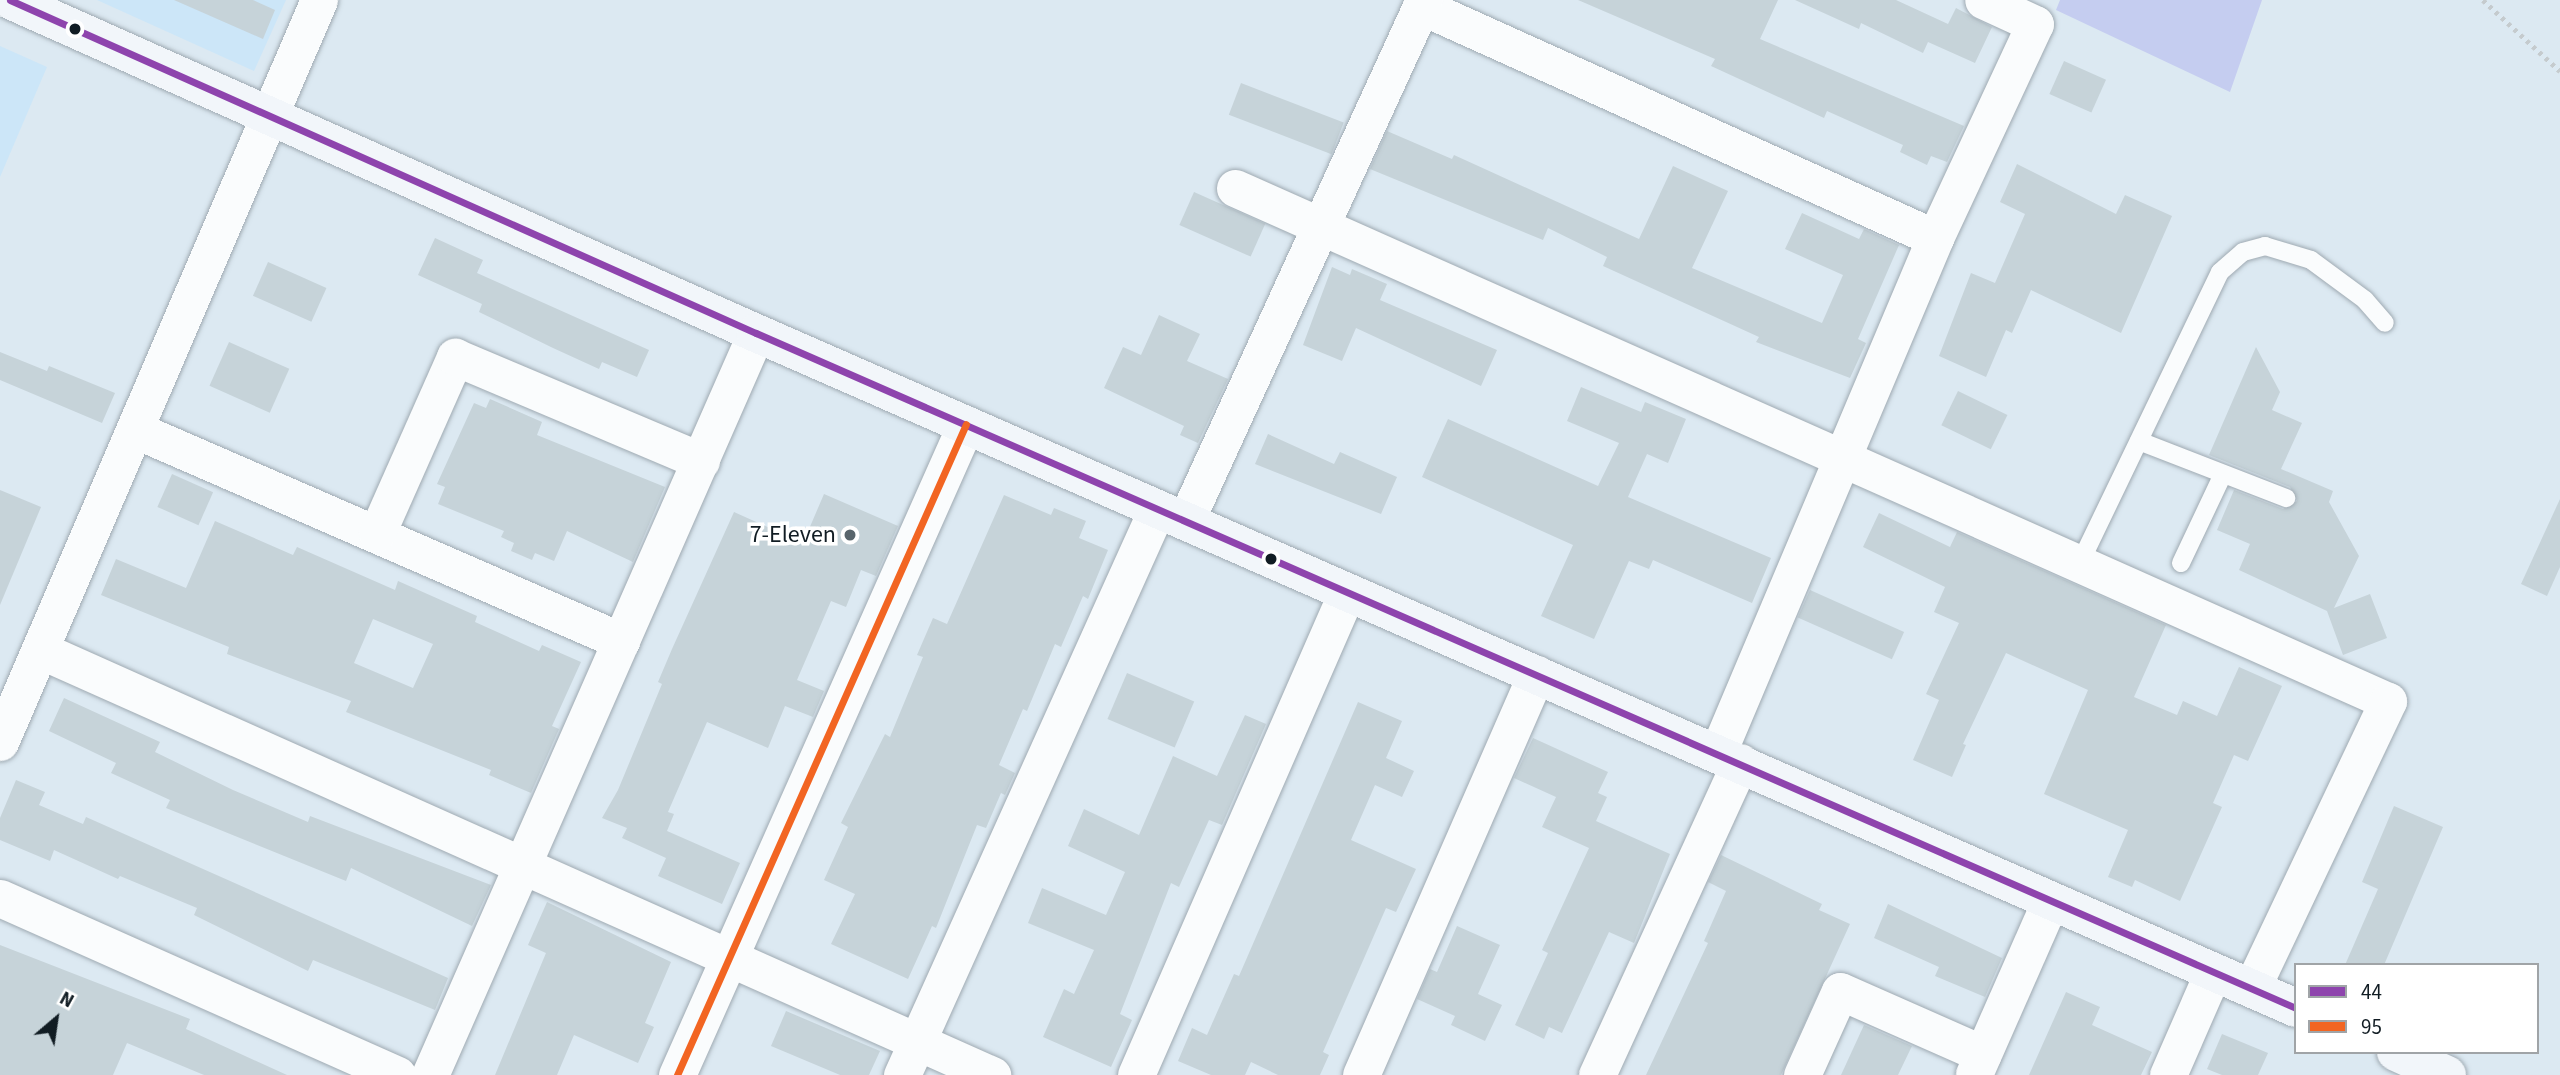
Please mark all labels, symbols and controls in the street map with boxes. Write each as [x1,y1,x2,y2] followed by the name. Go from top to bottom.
[68,22,82,36] unlabelled marker
[750,521,836,549] place label: 7-Eleven
[842,527,858,543] marker: 7-Eleven
[1264,552,1278,566] unlabelled marker
[2294,963,2539,1054] legend
[2361,977,2382,1007] text: 44
[21,984,91,1054] north arrow
[54,985,78,1015] text: N
[2361,1012,2382,1042] text: 95

